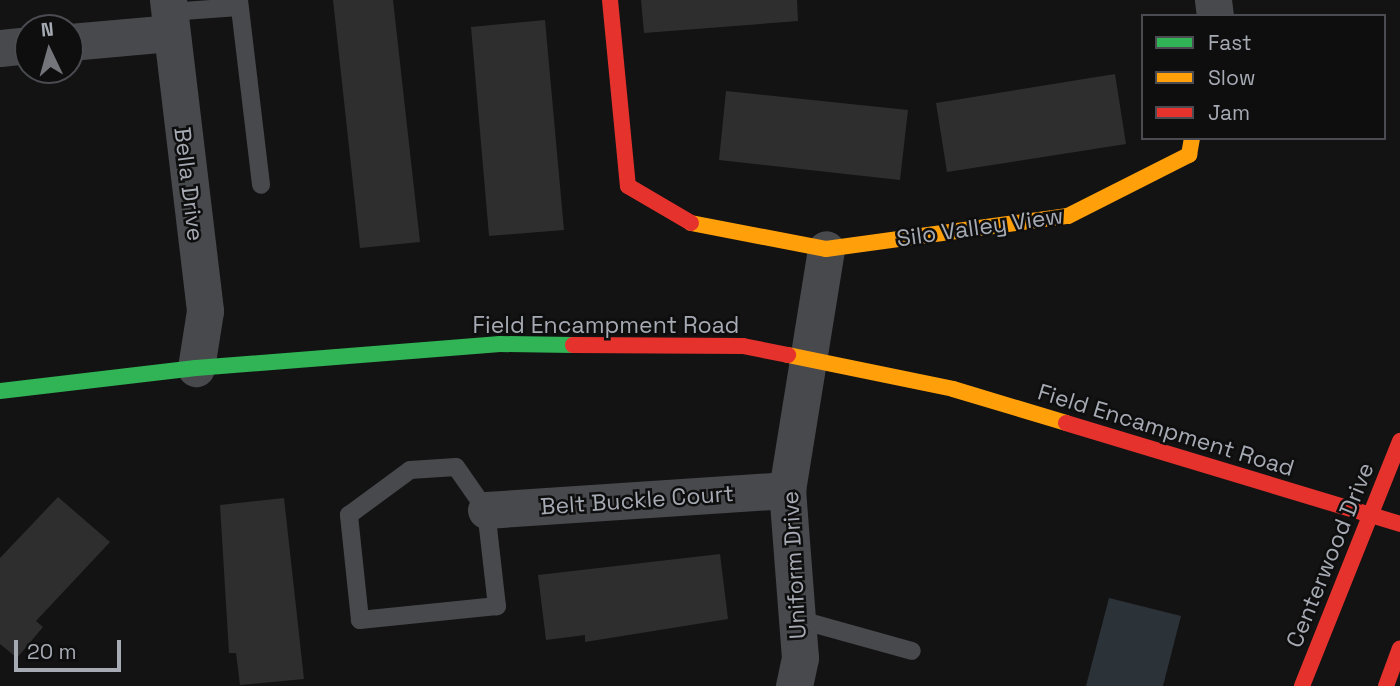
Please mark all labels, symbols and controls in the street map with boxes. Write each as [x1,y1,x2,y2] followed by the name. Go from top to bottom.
[14,14,84,84] north arrow
[1141,14,1386,140] legend
[40,17,55,43] text: N
[1208,29,1252,56] text: Fast
[1208,64,1256,91] text: Slow
[1208,99,1250,126] text: Jam
[168,126,210,242] street label: Bella Drive
[895,202,1065,252] street label: Silo Valley View
[473,311,739,339] street label: Field Encampment Road
[1034,378,1298,482] street label: Field Encampment Road
[1280,458,1380,652] street label: Centerwood Drive
[539,479,735,521] street label: Belt Buckle Court
[776,490,812,640] street label: Uniform Drive
[18,626,124,670] scale bar
[27,638,77,665] text: 20 m

